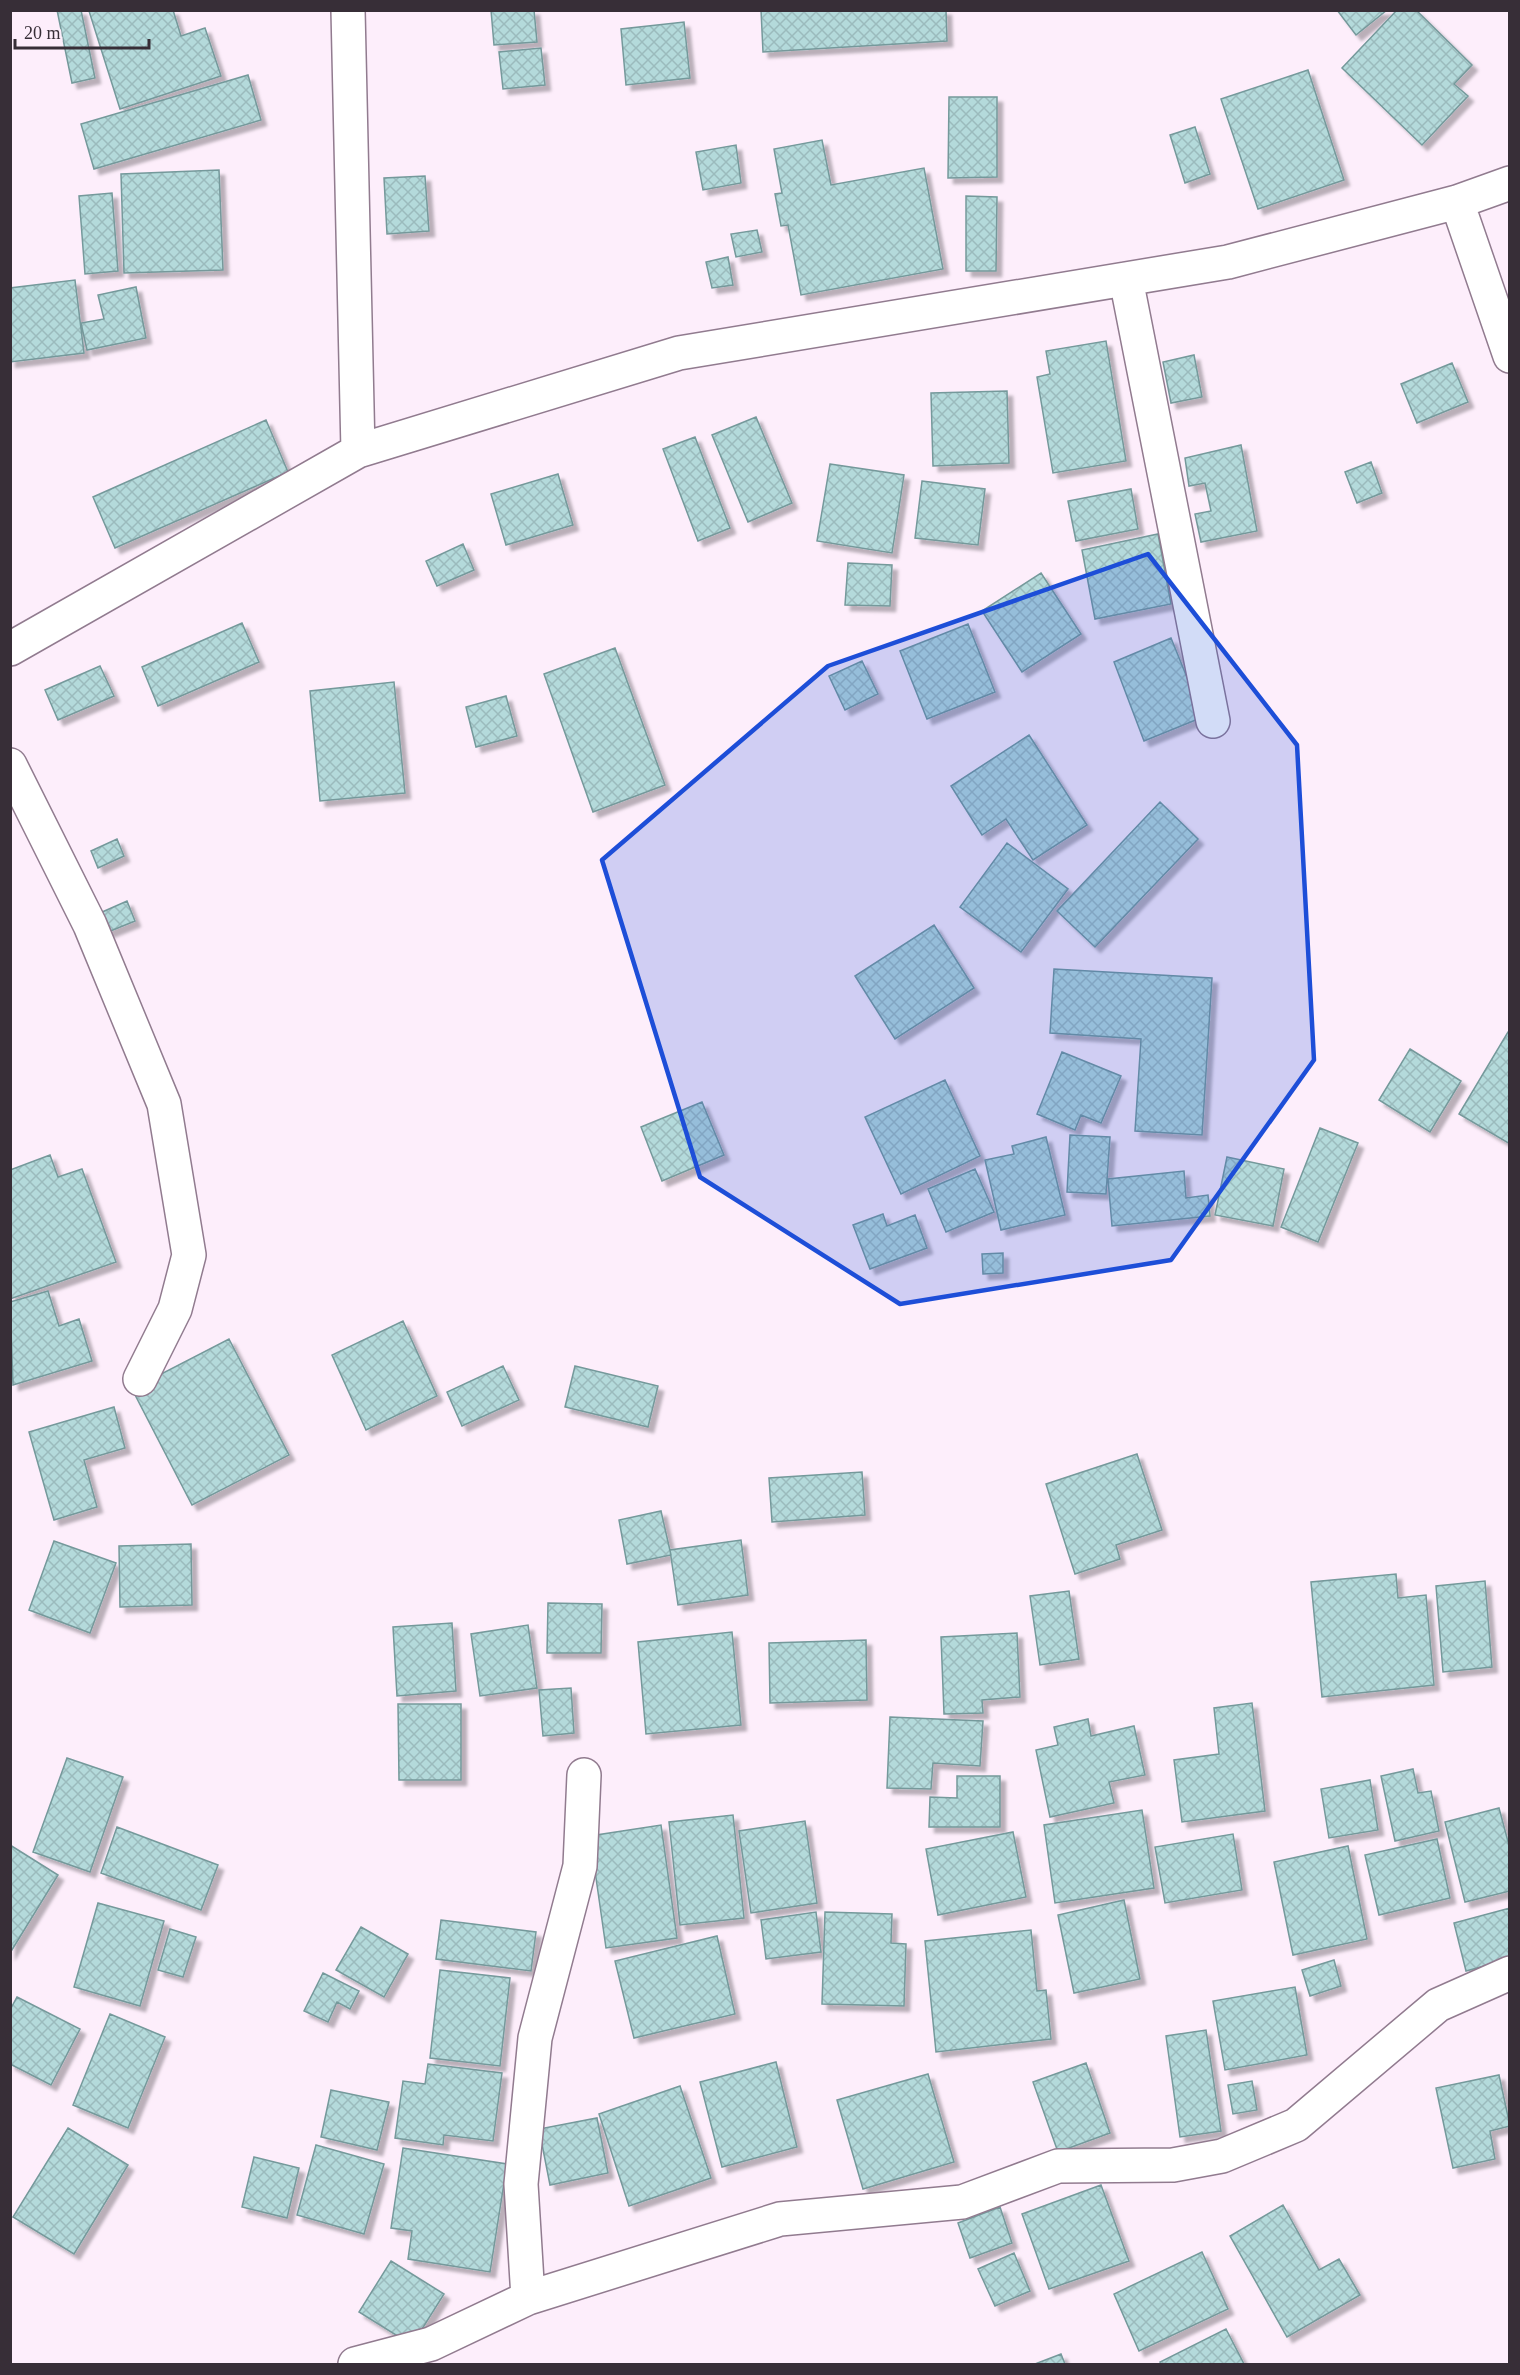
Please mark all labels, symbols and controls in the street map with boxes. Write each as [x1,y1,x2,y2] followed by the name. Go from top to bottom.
[15,12,148,50] scale bar
[24,23,61,43] text: 20 m

